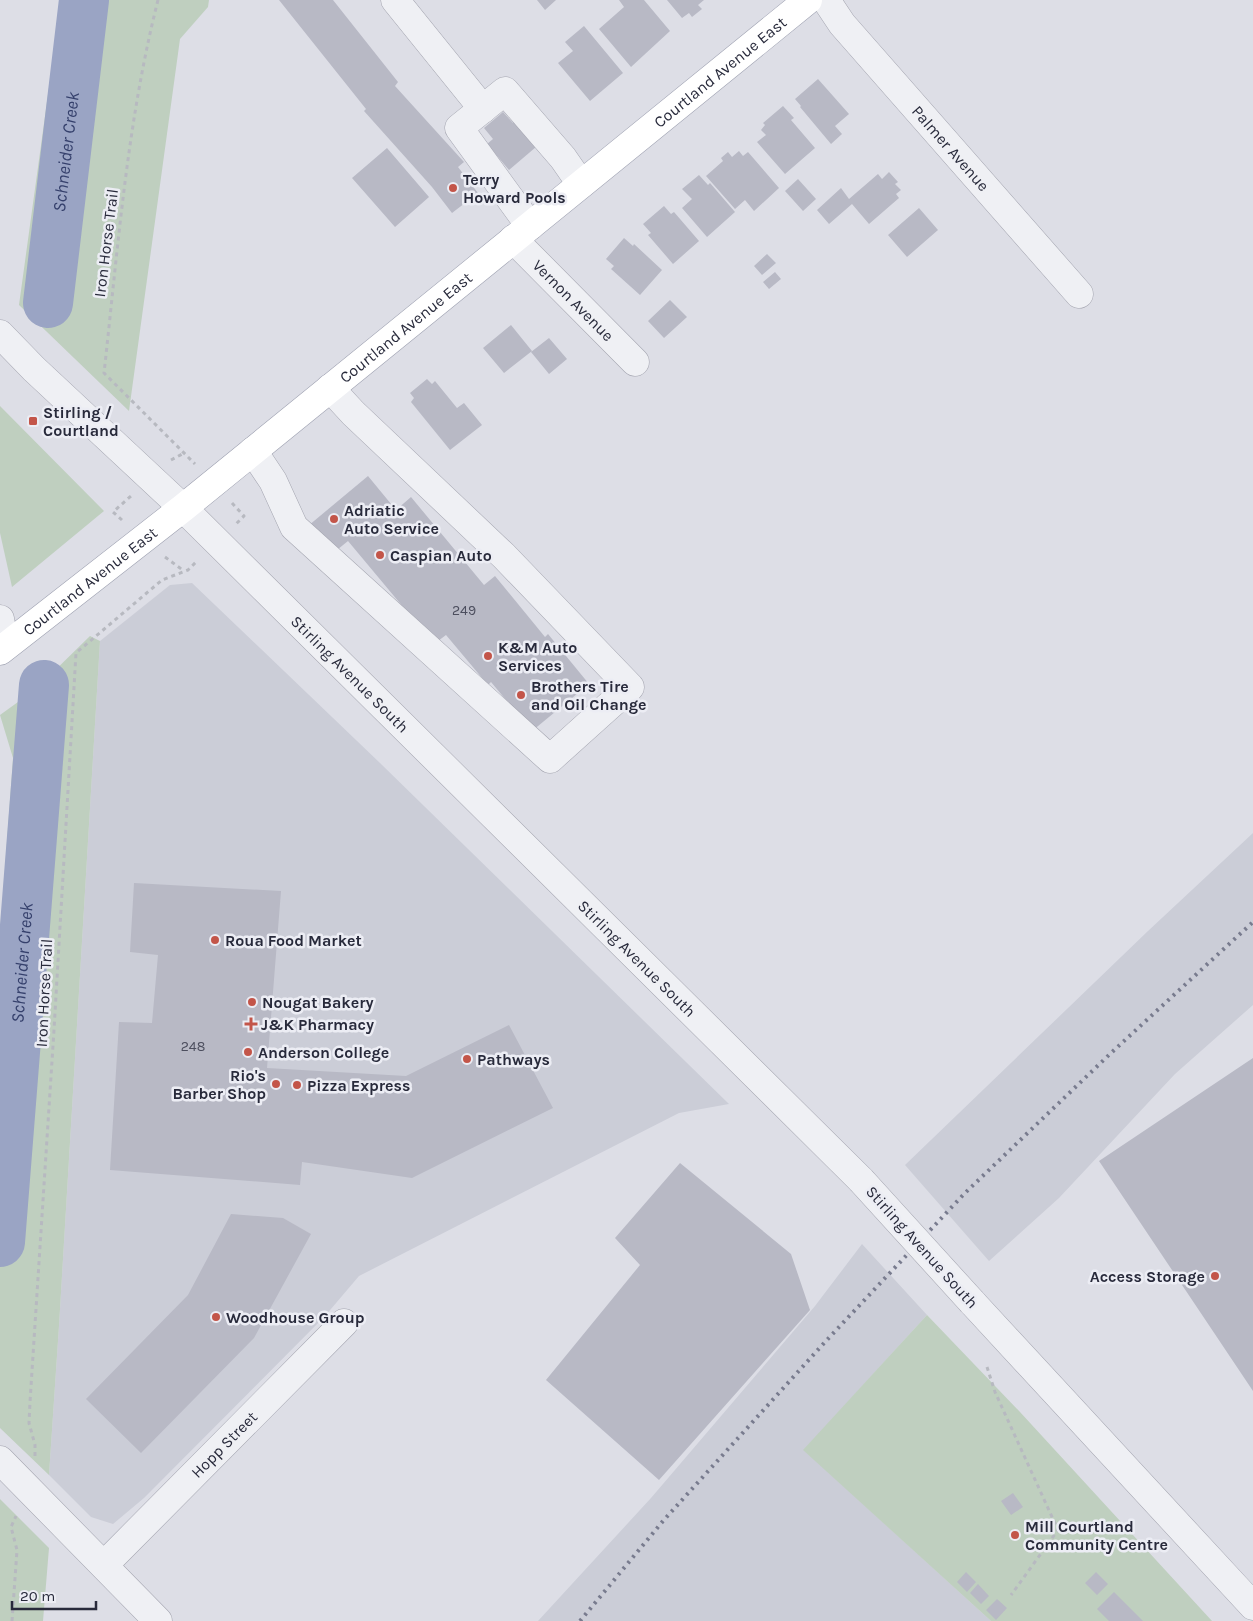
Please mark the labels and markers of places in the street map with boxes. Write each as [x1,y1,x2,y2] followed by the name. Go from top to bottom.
[463,170,566,207] place label: Terry Howard Pools
[447,182,459,194] marker: Terry Howard Pools
[43,403,119,440] place label: Stirling / Courtland
[27,415,39,427] marker: Stirling / Courtland
[344,501,439,538] place label: Adriatic Auto Service
[328,513,340,525] marker: Adriatic Auto Service
[390,546,492,565] place label: Caspian Auto
[374,549,386,561] marker: Caspian Auto
[498,638,577,675] place label: K&M Auto Services
[482,650,494,662] marker: K&M Auto Services
[531,677,647,714] place label: Brothers Tire and Oil Change
[515,689,527,701] marker: Brothers Tire and Oil Change
[225,931,362,950] place label: Roua Food Market
[209,934,221,946] marker: Roua Food Market
[262,993,374,1012] place label: Nougat Bakery
[246,996,258,1008] marker: Nougat Bakery
[261,1015,374,1034] place label: J&K Pharmacy
[245,1018,257,1030] marker: J&K Pharmacy
[258,1043,389,1062] place label: Anderson College
[242,1046,254,1058] marker: Anderson College
[477,1050,550,1069] place label: Pathways
[461,1053,473,1065] marker: Pathways
[172,1066,266,1103] place label: Rio's Barber Shop
[307,1076,410,1095] place label: Pizza Express
[270,1078,282,1090] marker: Rio's Barber Shop
[291,1079,303,1091] marker: Pizza Express
[1090,1267,1205,1286] place label: Access Storage
[1209,1270,1221,1282] marker: Access Storage
[226,1308,365,1327] place label: Woodhouse Group
[210,1311,222,1323] marker: Woodhouse Group
[1025,1517,1168,1554] place label: Mill Courtland Community Centre
[1009,1529,1021,1541] marker: Mill Courtland Community Centre

